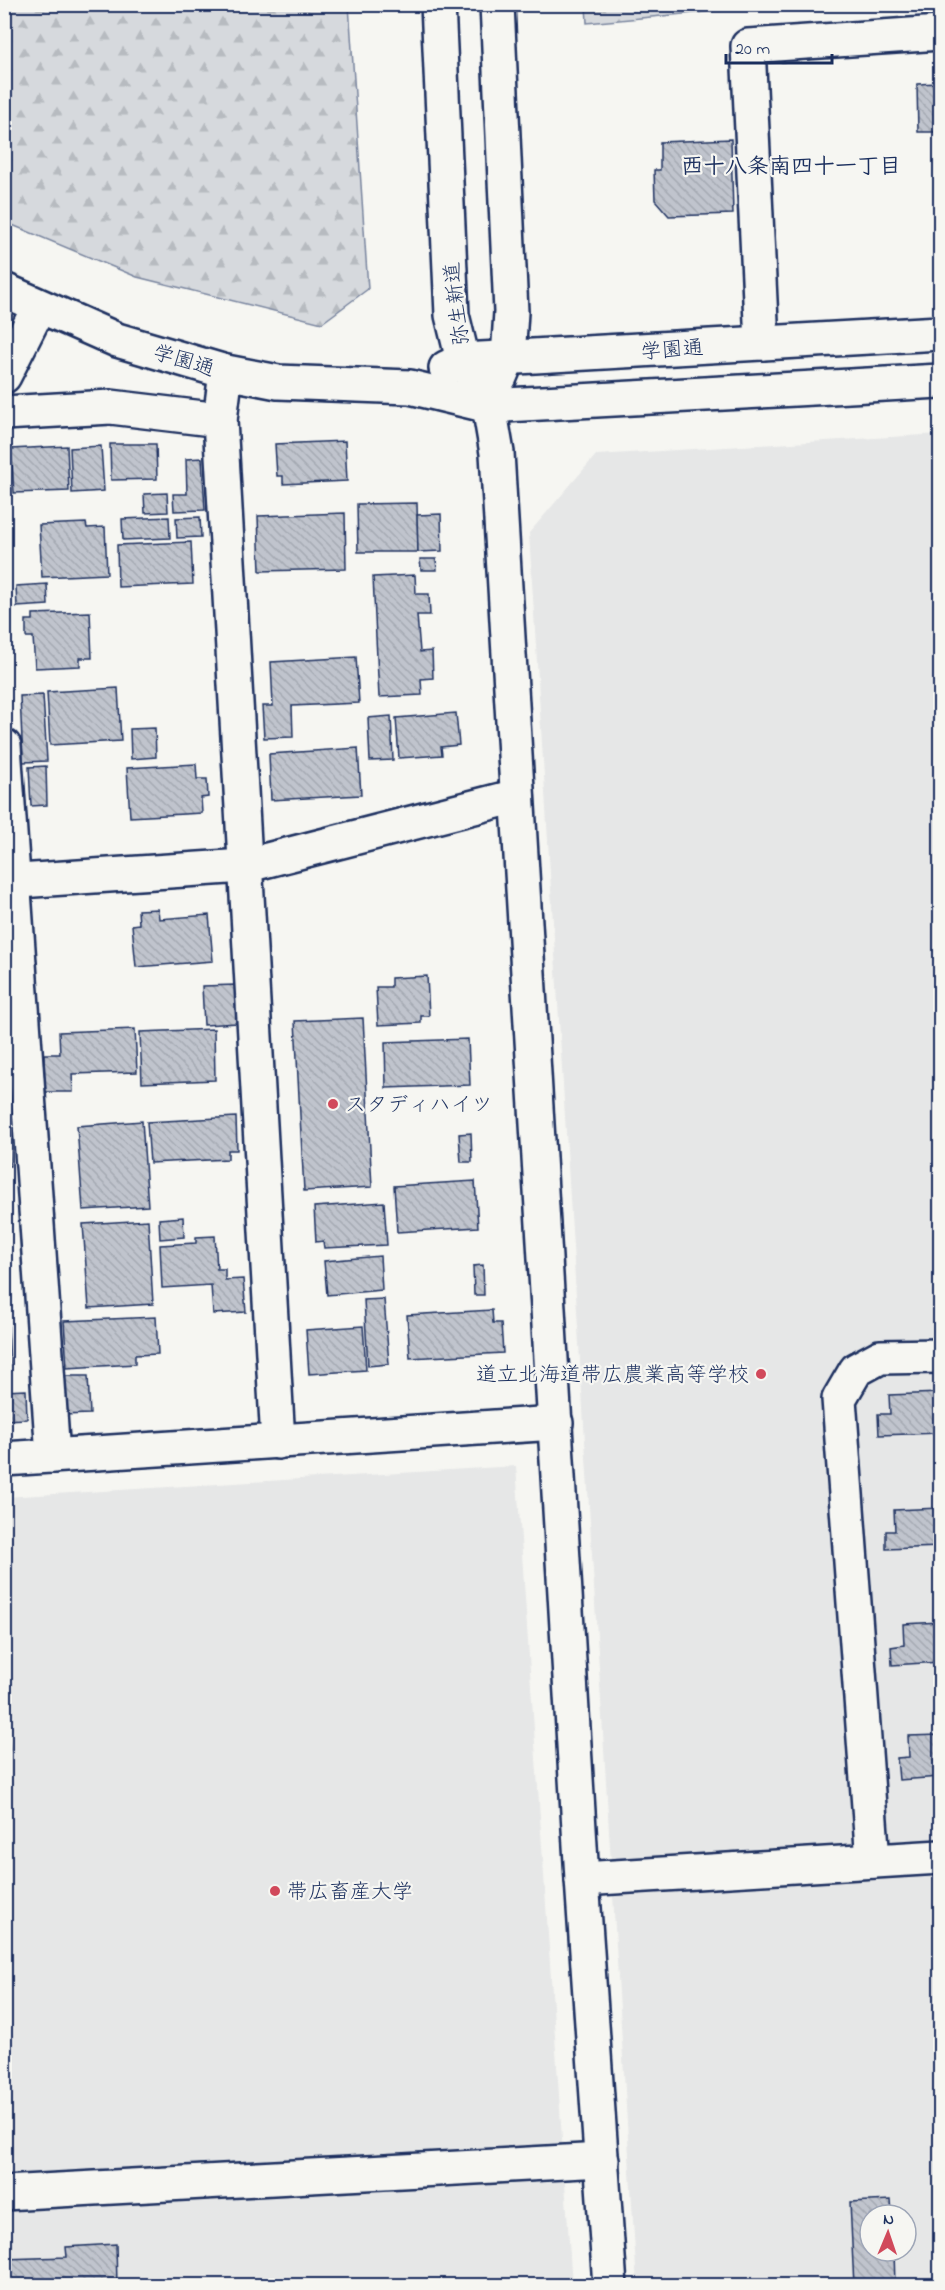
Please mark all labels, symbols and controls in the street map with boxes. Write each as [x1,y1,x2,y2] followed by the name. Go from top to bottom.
[726,27,832,65] scale bar
[735,37,770,63] text: 20 m
[681,152,901,184] district label: 西十八条南四十一丁目
[438,260,478,347] street label: 弥生新道
[640,334,705,368] street label: 学園通
[149,338,218,385] street label: 学園通
[345,1091,492,1121] place label: スタディハイツ
[326,1097,340,1111] marker: スタディハイツ
[476,1361,749,1391] place label: 道立北海道帯広農業高等学校
[754,1367,768,1381] marker: 道立北海道帯広農業高等学校
[287,1878,413,1908] place label: 帯広畜産大学
[268,1884,282,1898] marker: 帯広畜産大学
[858,2203,918,2263] north arrow
[883,2208,894,2232] text: N

